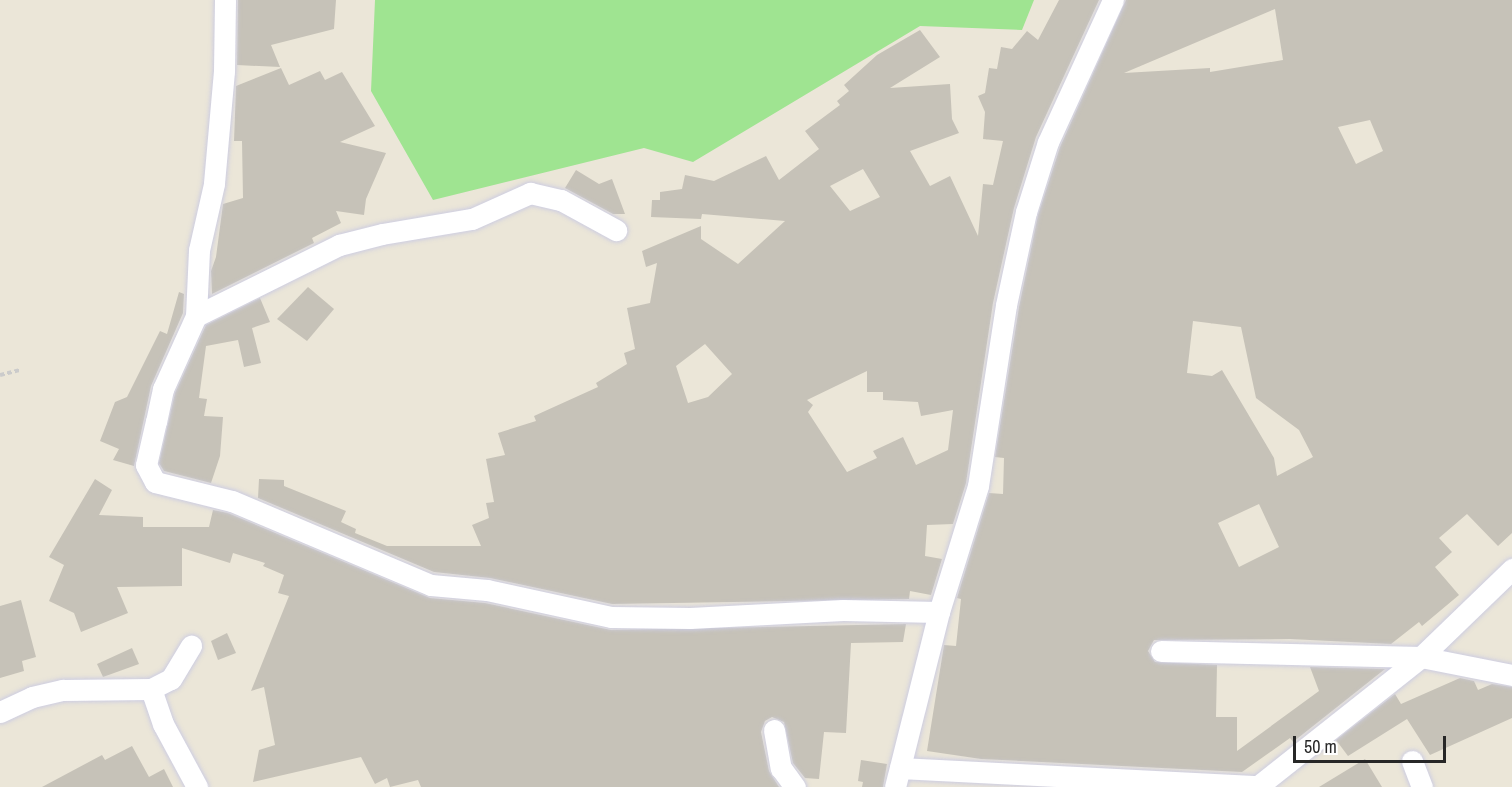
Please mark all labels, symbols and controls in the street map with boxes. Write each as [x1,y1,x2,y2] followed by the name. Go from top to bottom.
[1296,724,1449,762] scale bar
[1304,734,1337,759] text: 50 m

